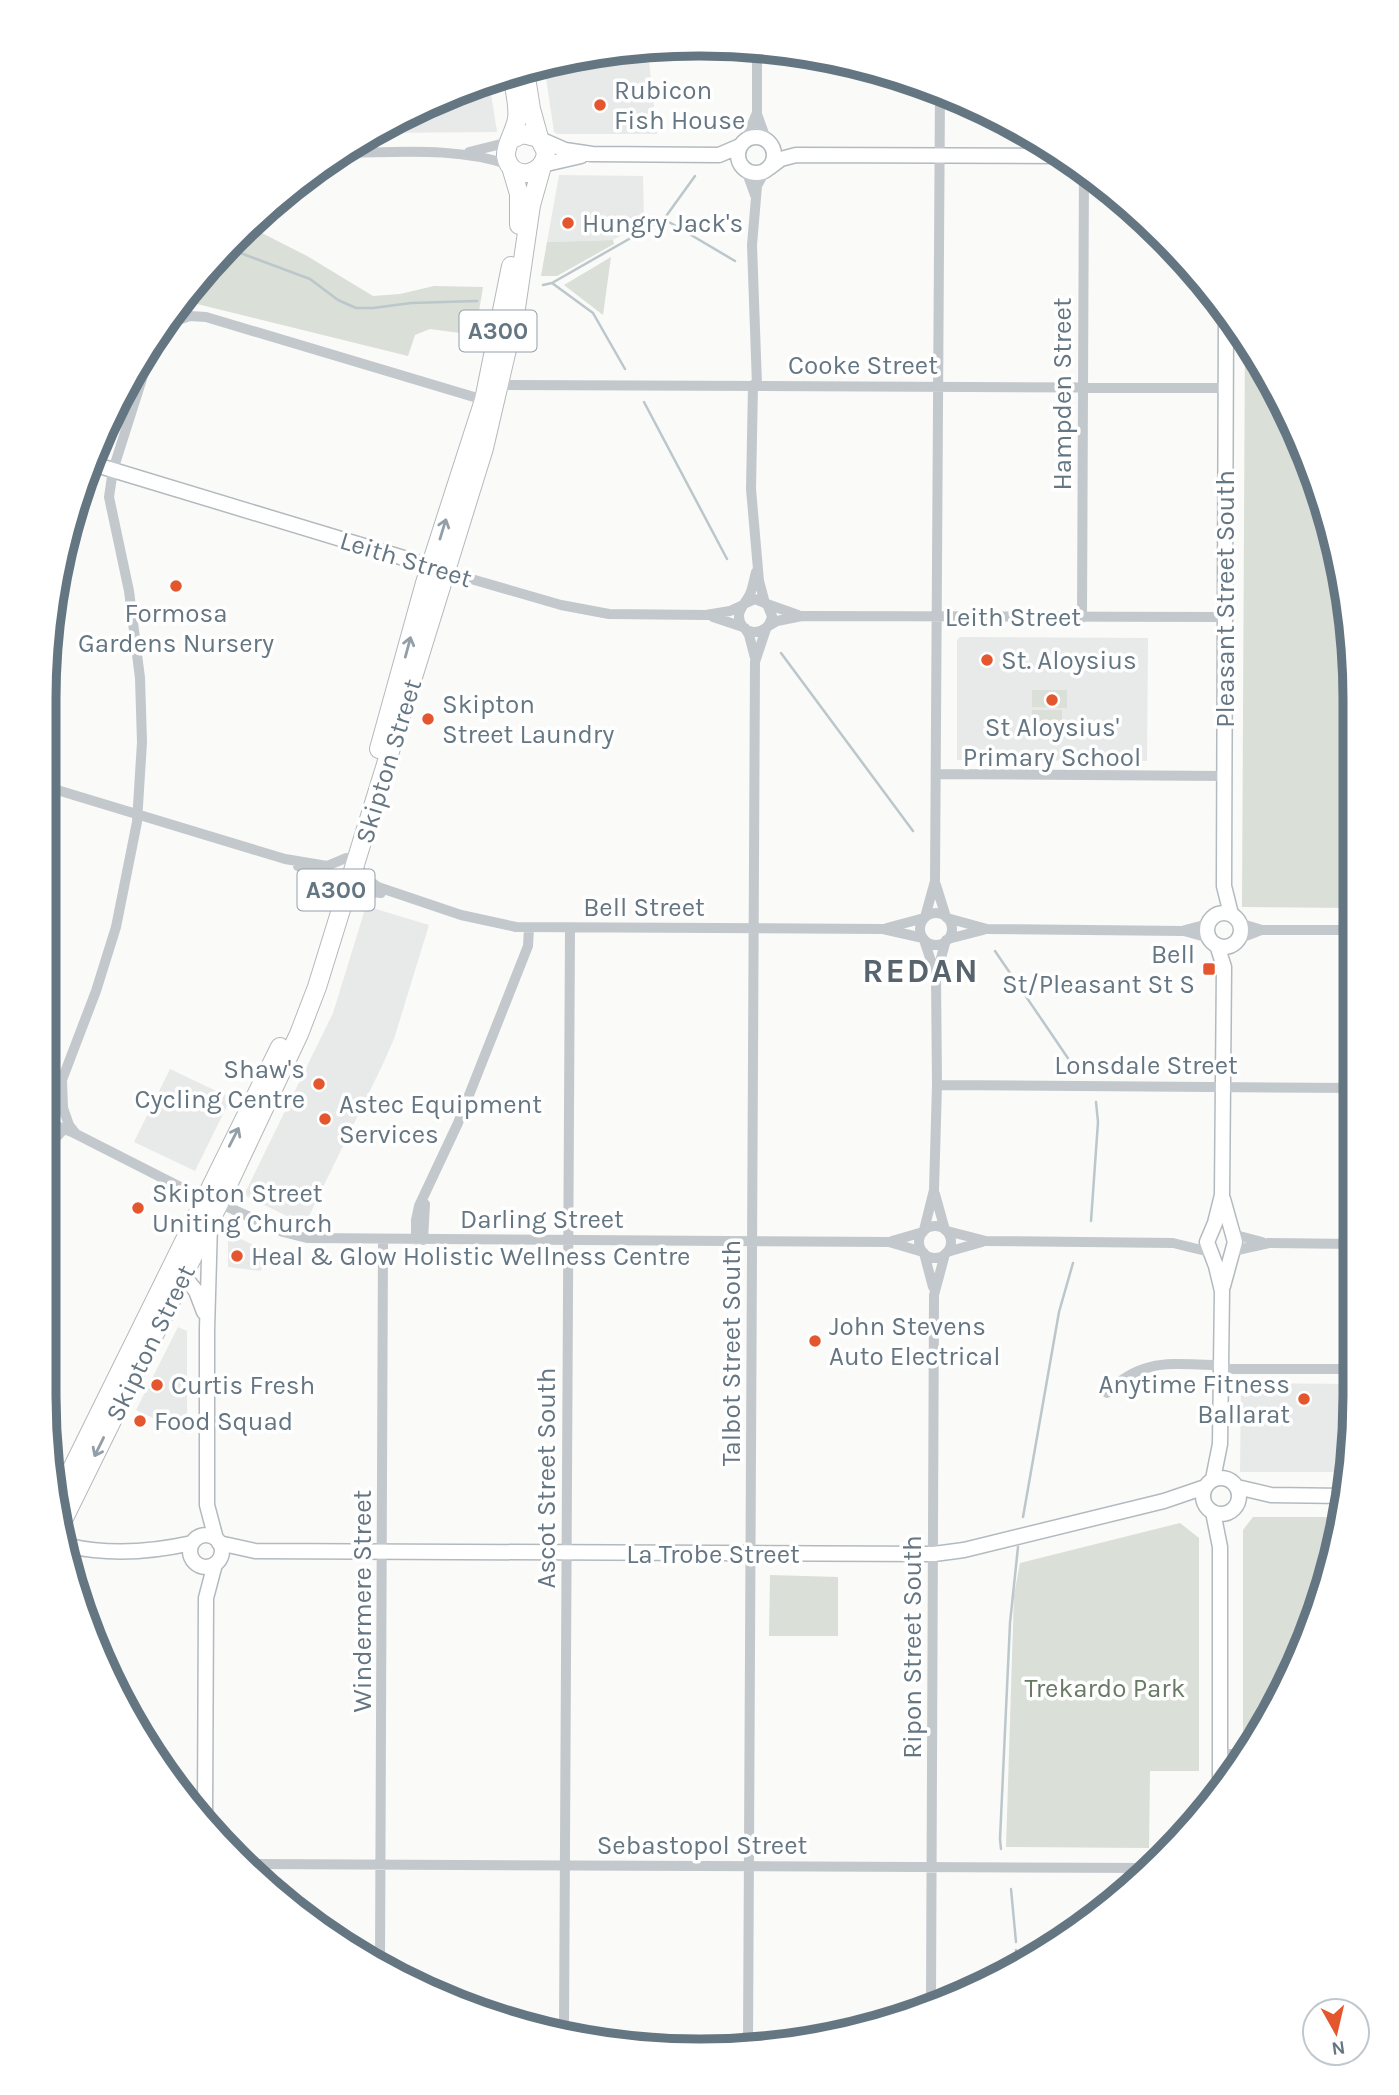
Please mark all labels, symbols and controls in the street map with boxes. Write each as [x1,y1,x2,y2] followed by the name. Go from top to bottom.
[614,75,745,136] place label: Rubicon Fish House
[592,97,608,113] marker: Rubicon Fish House
[582,208,743,239] place label: Hungry Jack's
[560,215,576,231] marker: Hungry Jack's
[1047,297,1078,491] street label: Hampden Street
[460,310,536,352] road number: A300
[788,350,938,381] street label: Cooke Street
[1210,470,1241,728] street label: Pleasant Street South
[437,519,450,541] one-way arrow
[336,525,476,594] street label: Leith Street
[168,578,184,594] marker: Formosa Gardens Nursery
[78,598,274,659] place label: Formosa Gardens Nursery
[945,602,1081,633] street label: Leith Street
[402,636,415,658] one-way arrow
[1001,645,1137,676] place label: St. Aloysius
[979,652,995,668] marker: St. Aloysius
[349,675,428,847] street label: Skipton Street
[442,689,614,750] place label: Skipton Street Laundry
[1044,692,1060,708] marker: St Aloysius' Primary School
[420,711,436,727] marker: Skipton Street Laundry
[963,712,1141,773] place label: St Aloysius' Primary School
[298,870,374,910] road number: A300
[583,892,705,923] street label: Bell Street
[1002,939,1195,1000] place label: Bell St/Pleasant St S
[862,952,980,990] district label: REDAN
[1201,961,1217,977] marker: Bell St/Pleasant St S
[1054,1050,1238,1081] street label: Lonsdale Street
[134,1054,305,1115] place label: Shaw's Cycling Centre
[311,1076,327,1092] marker: Shaw's Cycling Centre
[339,1089,542,1150] place label: Astec Equipment Services
[317,1111,333,1127] marker: Astec Equipment Services
[228,1127,242,1148] one-way arrow
[152,1178,332,1239] place label: Skipton Street Uniting Church
[130,1200,146,1216] marker: Skipton Street Uniting Church
[460,1204,624,1235] street label: Darling Street
[716,1240,747,1466] street label: Talbot Street South
[251,1241,690,1272] place label: Heal & Glow Holistic Wellness Centre
[229,1248,245,1264] marker: Heal & Glow Holistic Wellness Centre
[99,1260,202,1427] street label: Skipton Street
[829,1311,1000,1372] place label: John Stevens Auto Electrical
[807,1333,823,1349] marker: John Stevens Auto Electrical
[531,1368,562,1588] street label: Ascot Street South
[1098,1369,1290,1430] place label: Anytime Fitness Ballarat
[171,1370,315,1401] place label: Curtis Fresh
[149,1377,165,1393] marker: Curtis Fresh
[1296,1391,1312,1407] marker: Anytime Fitness Ballarat
[154,1406,293,1437] place label: Food Squad
[132,1413,148,1429] marker: Food Squad
[91,1436,105,1457] one-way arrow
[347,1489,378,1712] street label: Windermere Street
[897,1535,928,1759] street label: Ripon Street South
[626,1539,800,1570] street label: La Trobe Street
[1025,1673,1185,1704] park label: Trekardo Park
[597,1830,808,1861] street label: Sebastopol Street
[1301,1997,1371,2067] north arrow
[1330,2036,1347,2060] text: N

